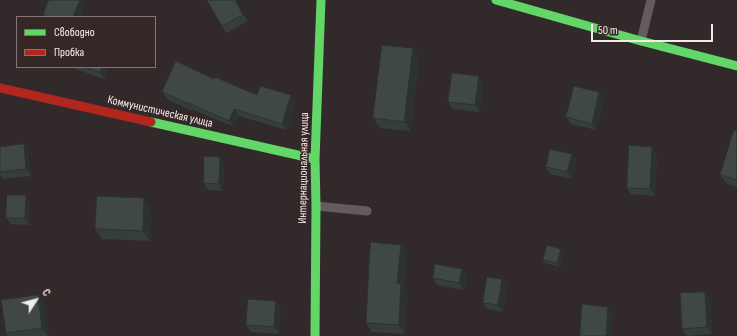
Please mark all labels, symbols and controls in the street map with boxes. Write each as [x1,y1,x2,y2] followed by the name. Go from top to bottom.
[16,16,156,68] legend
[593,16,715,42] scale bar
[598,23,618,38] text: 50 m
[54,25,95,40] text: Свободно
[54,45,84,60] text: Пробка
[106,93,214,131] street label: Коммунистическая улица
[296,112,312,224] street label: Интернациональная улица
[16,280,56,320] north arrow
[39,287,53,299] text: С

